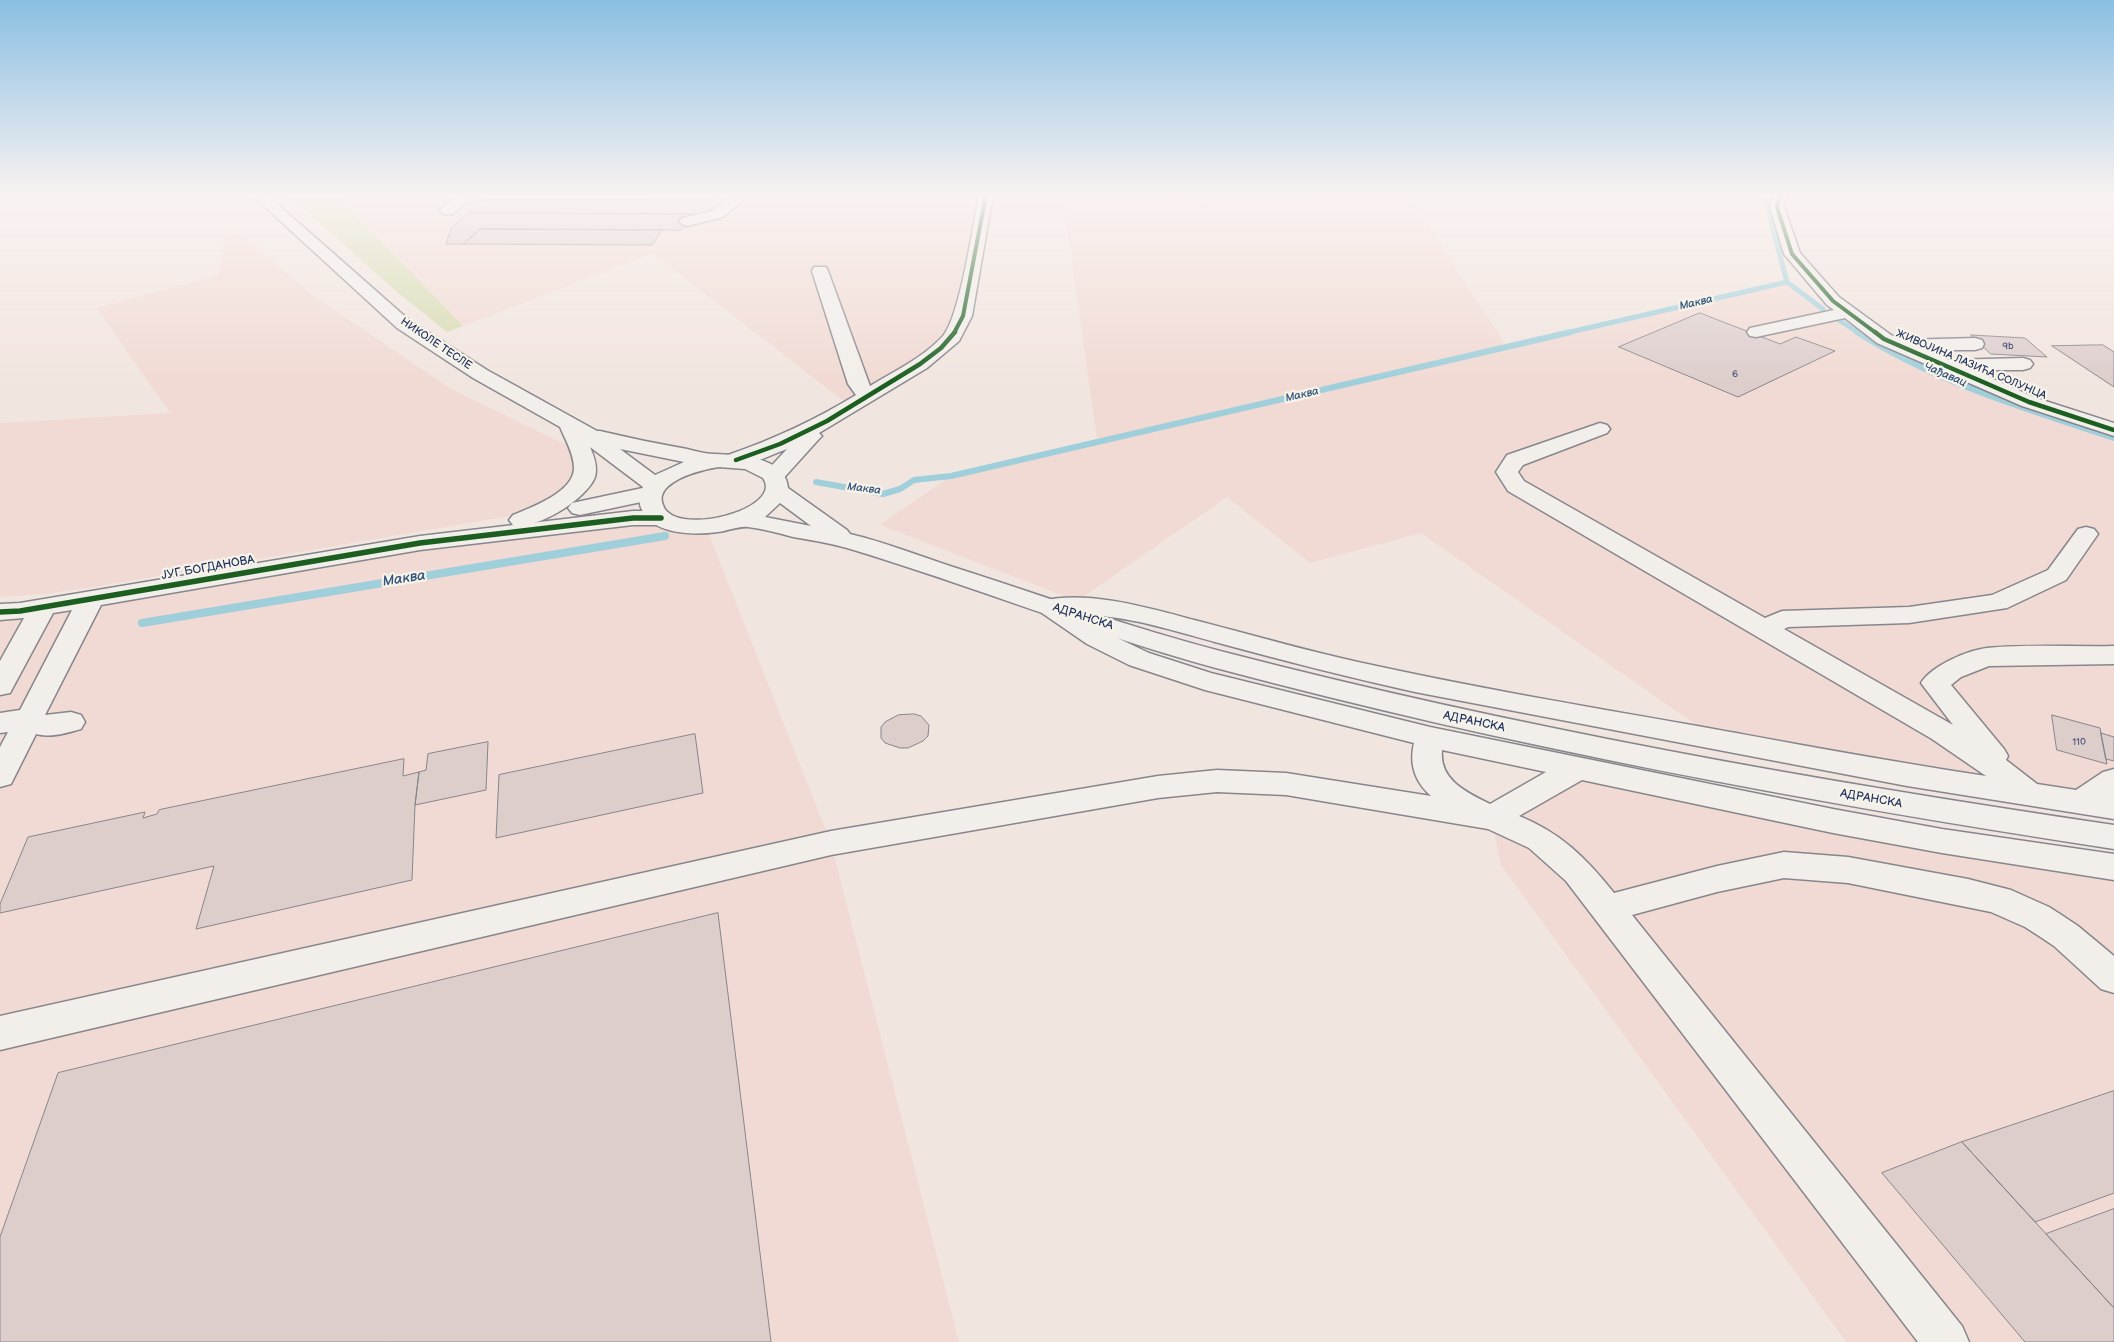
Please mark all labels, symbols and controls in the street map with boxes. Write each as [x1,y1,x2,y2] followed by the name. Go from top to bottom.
[1678,293,1714,313] water label: Маква
[398,315,474,373] street label: НИКОЛЕ ТЕСЛЕ
[1894,327,2048,403] street label: ЖИВОЈИНА ЛАЗИЋА СОЛУНЦА
[2002,340,2014,352] house number: 9b
[1922,360,1968,390] water label: Чађавац
[1732,368,1738,380] house number: 6
[1284,385,1320,405] water label: Маква
[846,480,882,498] water label: Маква
[160,553,256,583] street label: ЈУГ БОГДАНОВА
[381,567,427,591] water label: Маква
[1051,600,1115,634] street label: АДРАНСКА
[1442,708,1506,736] street label: АДРАНСКА
[2072,736,2086,748] house number: 110
[1839,786,1903,812] street label: АДРАНСКА

